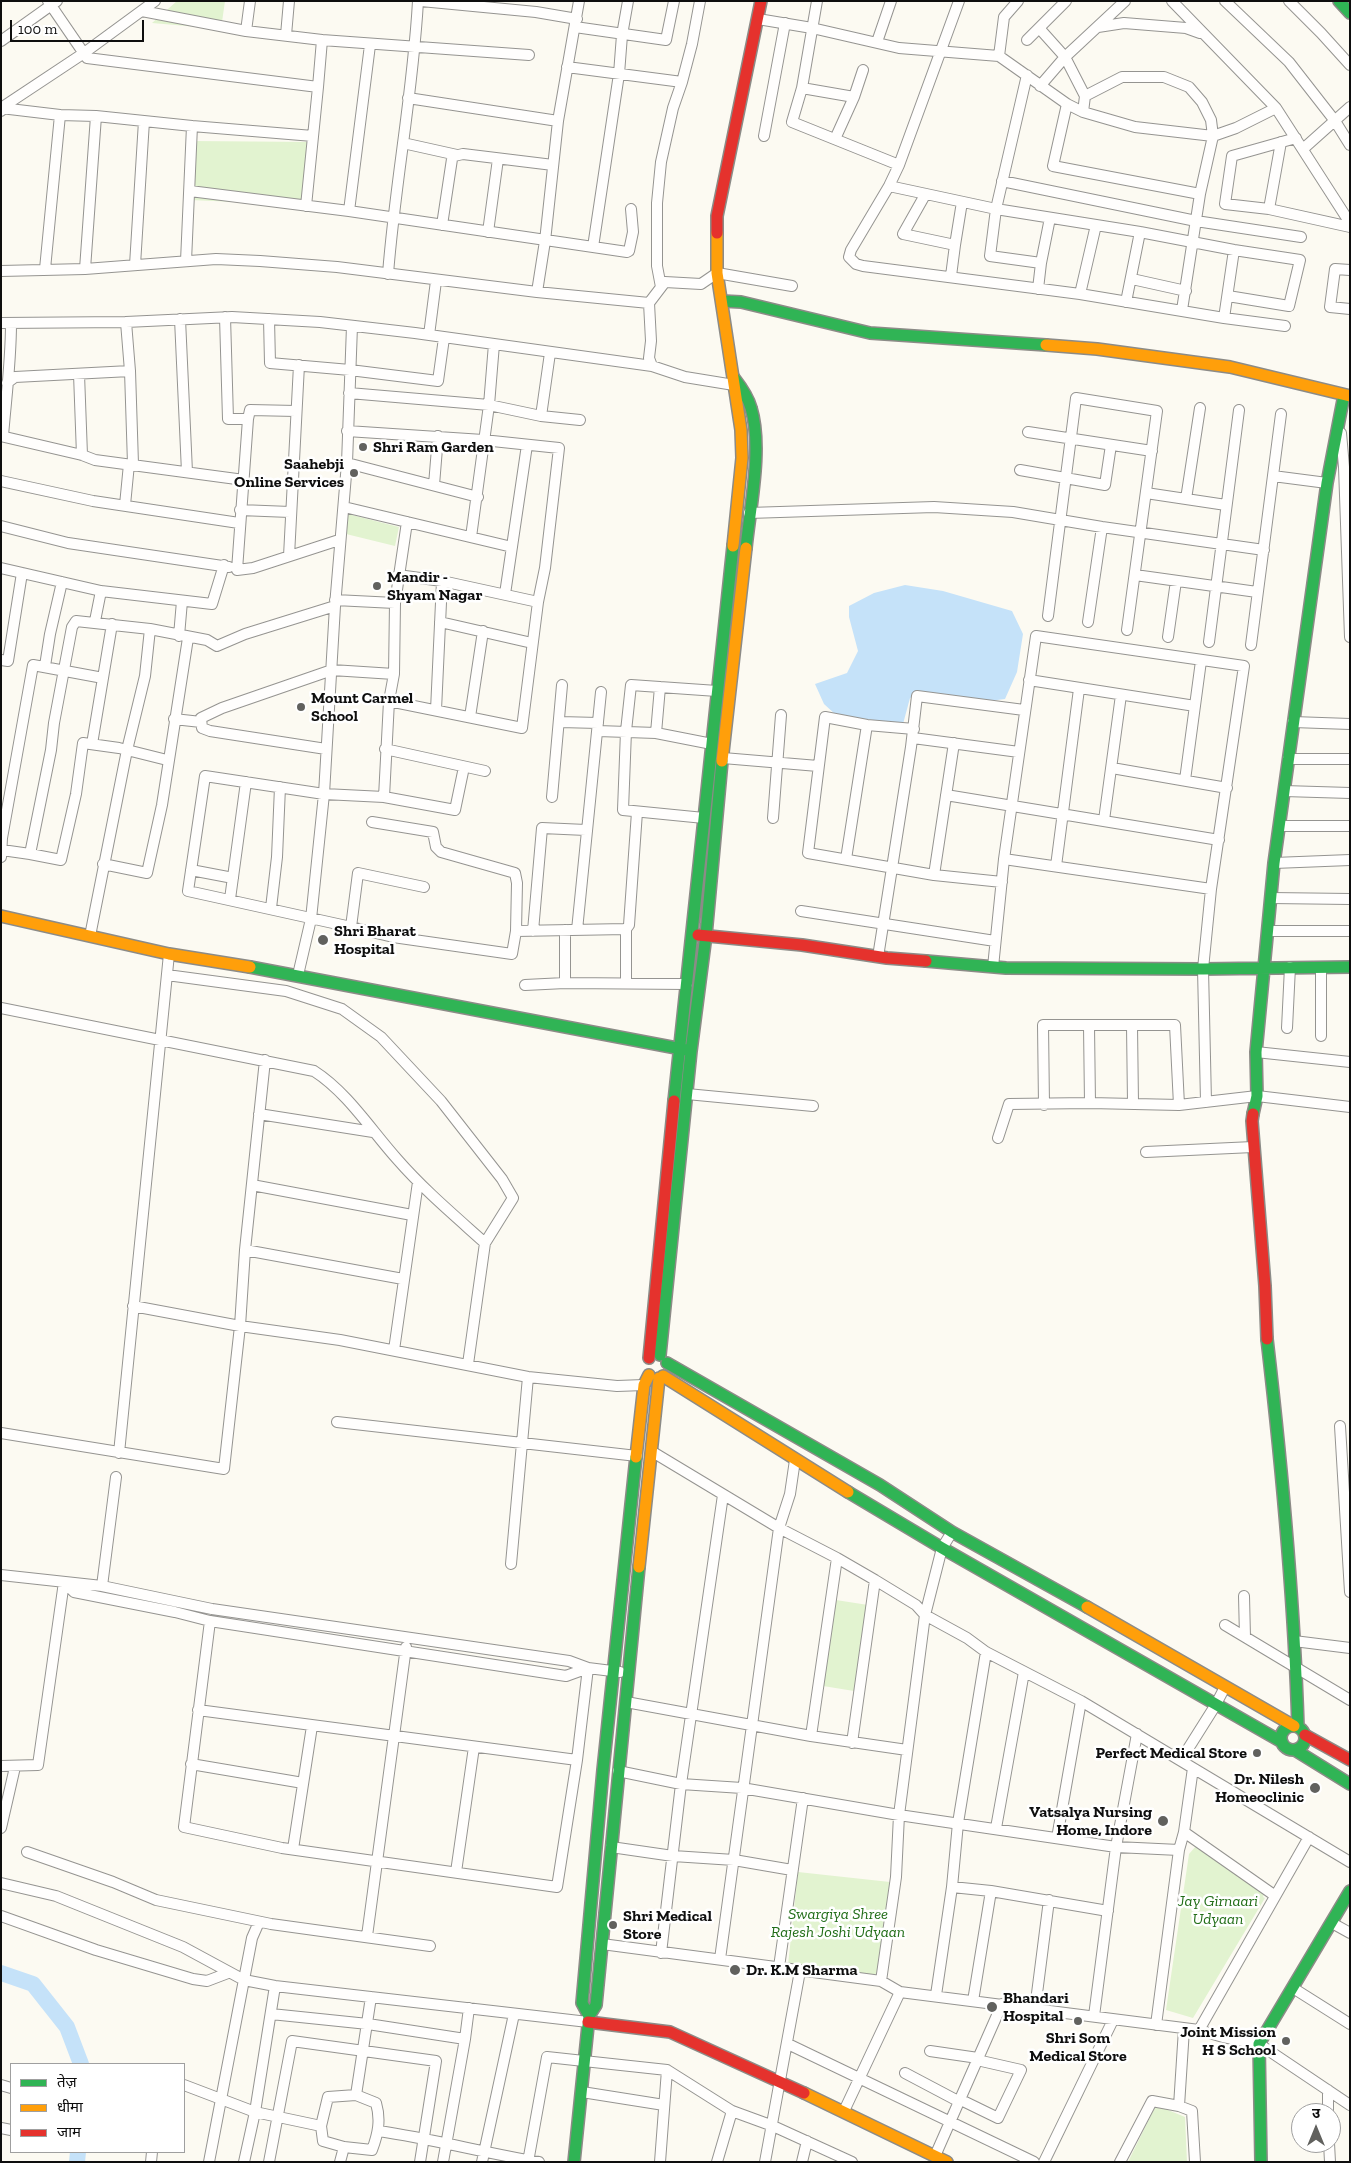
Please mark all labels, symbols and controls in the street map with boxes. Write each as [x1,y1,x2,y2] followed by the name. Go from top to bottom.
[12,10,146,42] scale bar
[18,20,57,38] text: 100 m
[373,437,494,457] place label: Shri Ram Garden
[357,441,369,453] marker: Shri Ram Garden
[234,454,344,492] place label: Saahebji Online Services
[348,467,360,479] marker: Saahebji Online Services
[387,567,483,605] place label: Mandir - Shyam Nagar
[371,580,383,592] marker: Mandir - Shyam Nagar
[311,688,413,726] place label: Mount Carmel School
[295,701,307,713] marker: Mount Carmel School
[334,921,416,959] place label: Shri Bharat Hospital
[316,933,330,947] marker: Shri Bharat Hospital
[1096,1743,1247,1763] place label: Perfect Medical Store
[1251,1747,1263,1759] marker: Perfect Medical Store
[1215,1769,1304,1807] place label: Dr. Nilesh Homeoclinic
[1308,1781,1322,1795] marker: Dr. Nilesh Homeoclinic
[1029,1802,1152,1840] place label: Vatsalya Nursing Home, Indore
[1156,1814,1170,1828] marker: Vatsalya Nursing Home, Indore
[1178,1891,1258,1929] park label: Jay Girnaari Udyaan
[771,1904,905,1942] park label: Swargiya Shree Rajesh Joshi Udyaan
[623,1906,712,1944] place label: Shri Medical Store
[607,1919,619,1931] marker: Shri Medical Store
[746,1960,858,1980] place label: Dr. K.M Sharma
[728,1963,742,1977] marker: Dr. K.M Sharma
[1003,1988,1069,2026] place label: Bhandari Hospital
[985,2000,999,2014] marker: Bhandari Hospital
[1072,2015,1084,2027] marker: Shri Som Medical Store
[1180,2022,1276,2060] place label: Joint Mission H S School
[1029,2028,1127,2066] place label: Shri Som Medical Store
[1280,2035,1292,2047] marker: Joint Mission H S School
[10,2063,185,2153] legend
[57,2073,77,2091] text: तेज़
[57,2098,83,2116] text: धीमा
[1291,2103,1341,2153] north arrow
[1312,2105,1320,2122] text: उ
[57,2123,81,2141] text: जाम

